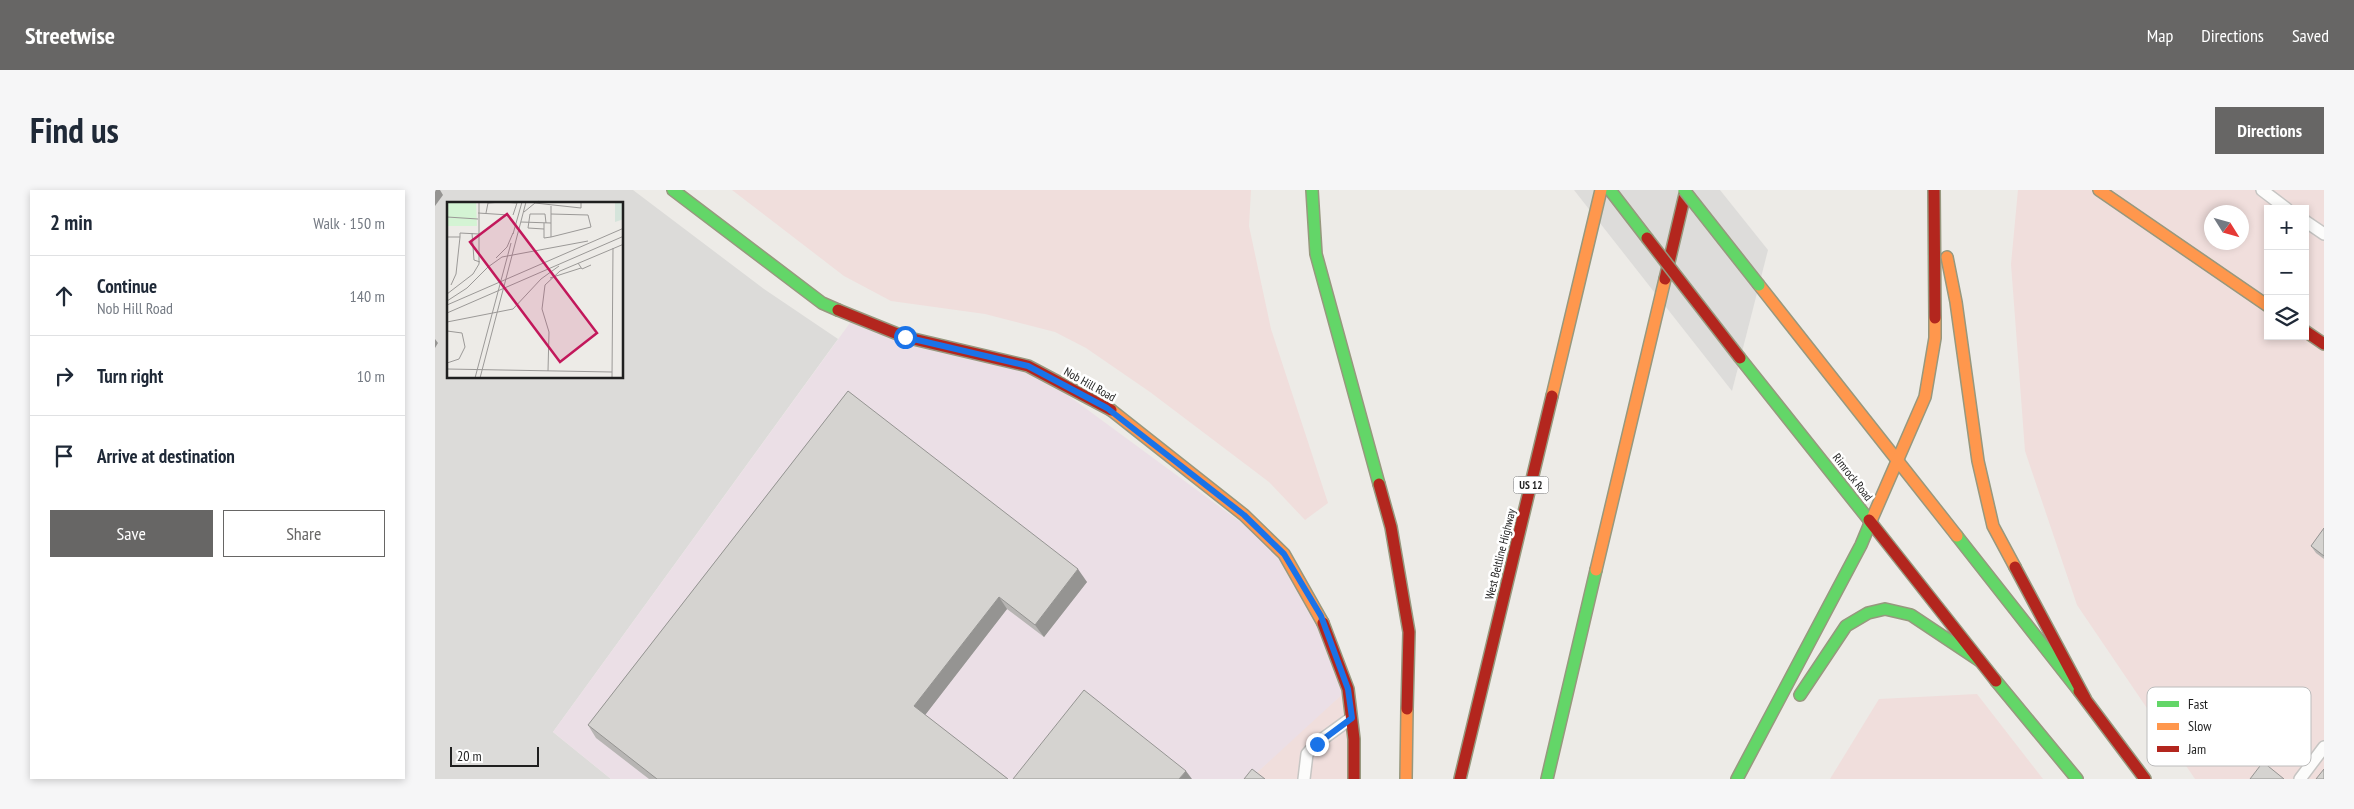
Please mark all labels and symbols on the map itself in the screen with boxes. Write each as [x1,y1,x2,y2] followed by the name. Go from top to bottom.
[447,202,624,379] inset map
[2204,205,2249,250] north arrow
[894,326,917,349] route start
[1061,364,1119,404] street label: Nob Hill Road
[1830,450,1876,504] street label: Rimrock Road
[1513,476,1549,494] road number: US 12
[1481,506,1519,601] street label: West Beltline Highway
[2147,687,2311,766] legend
[2188,695,2208,713] text: Fast
[2188,717,2212,735] text: Slow
[1306,733,1329,756] route end
[2187,740,2206,758] text: Jam
[450,744,539,767] scale bar

